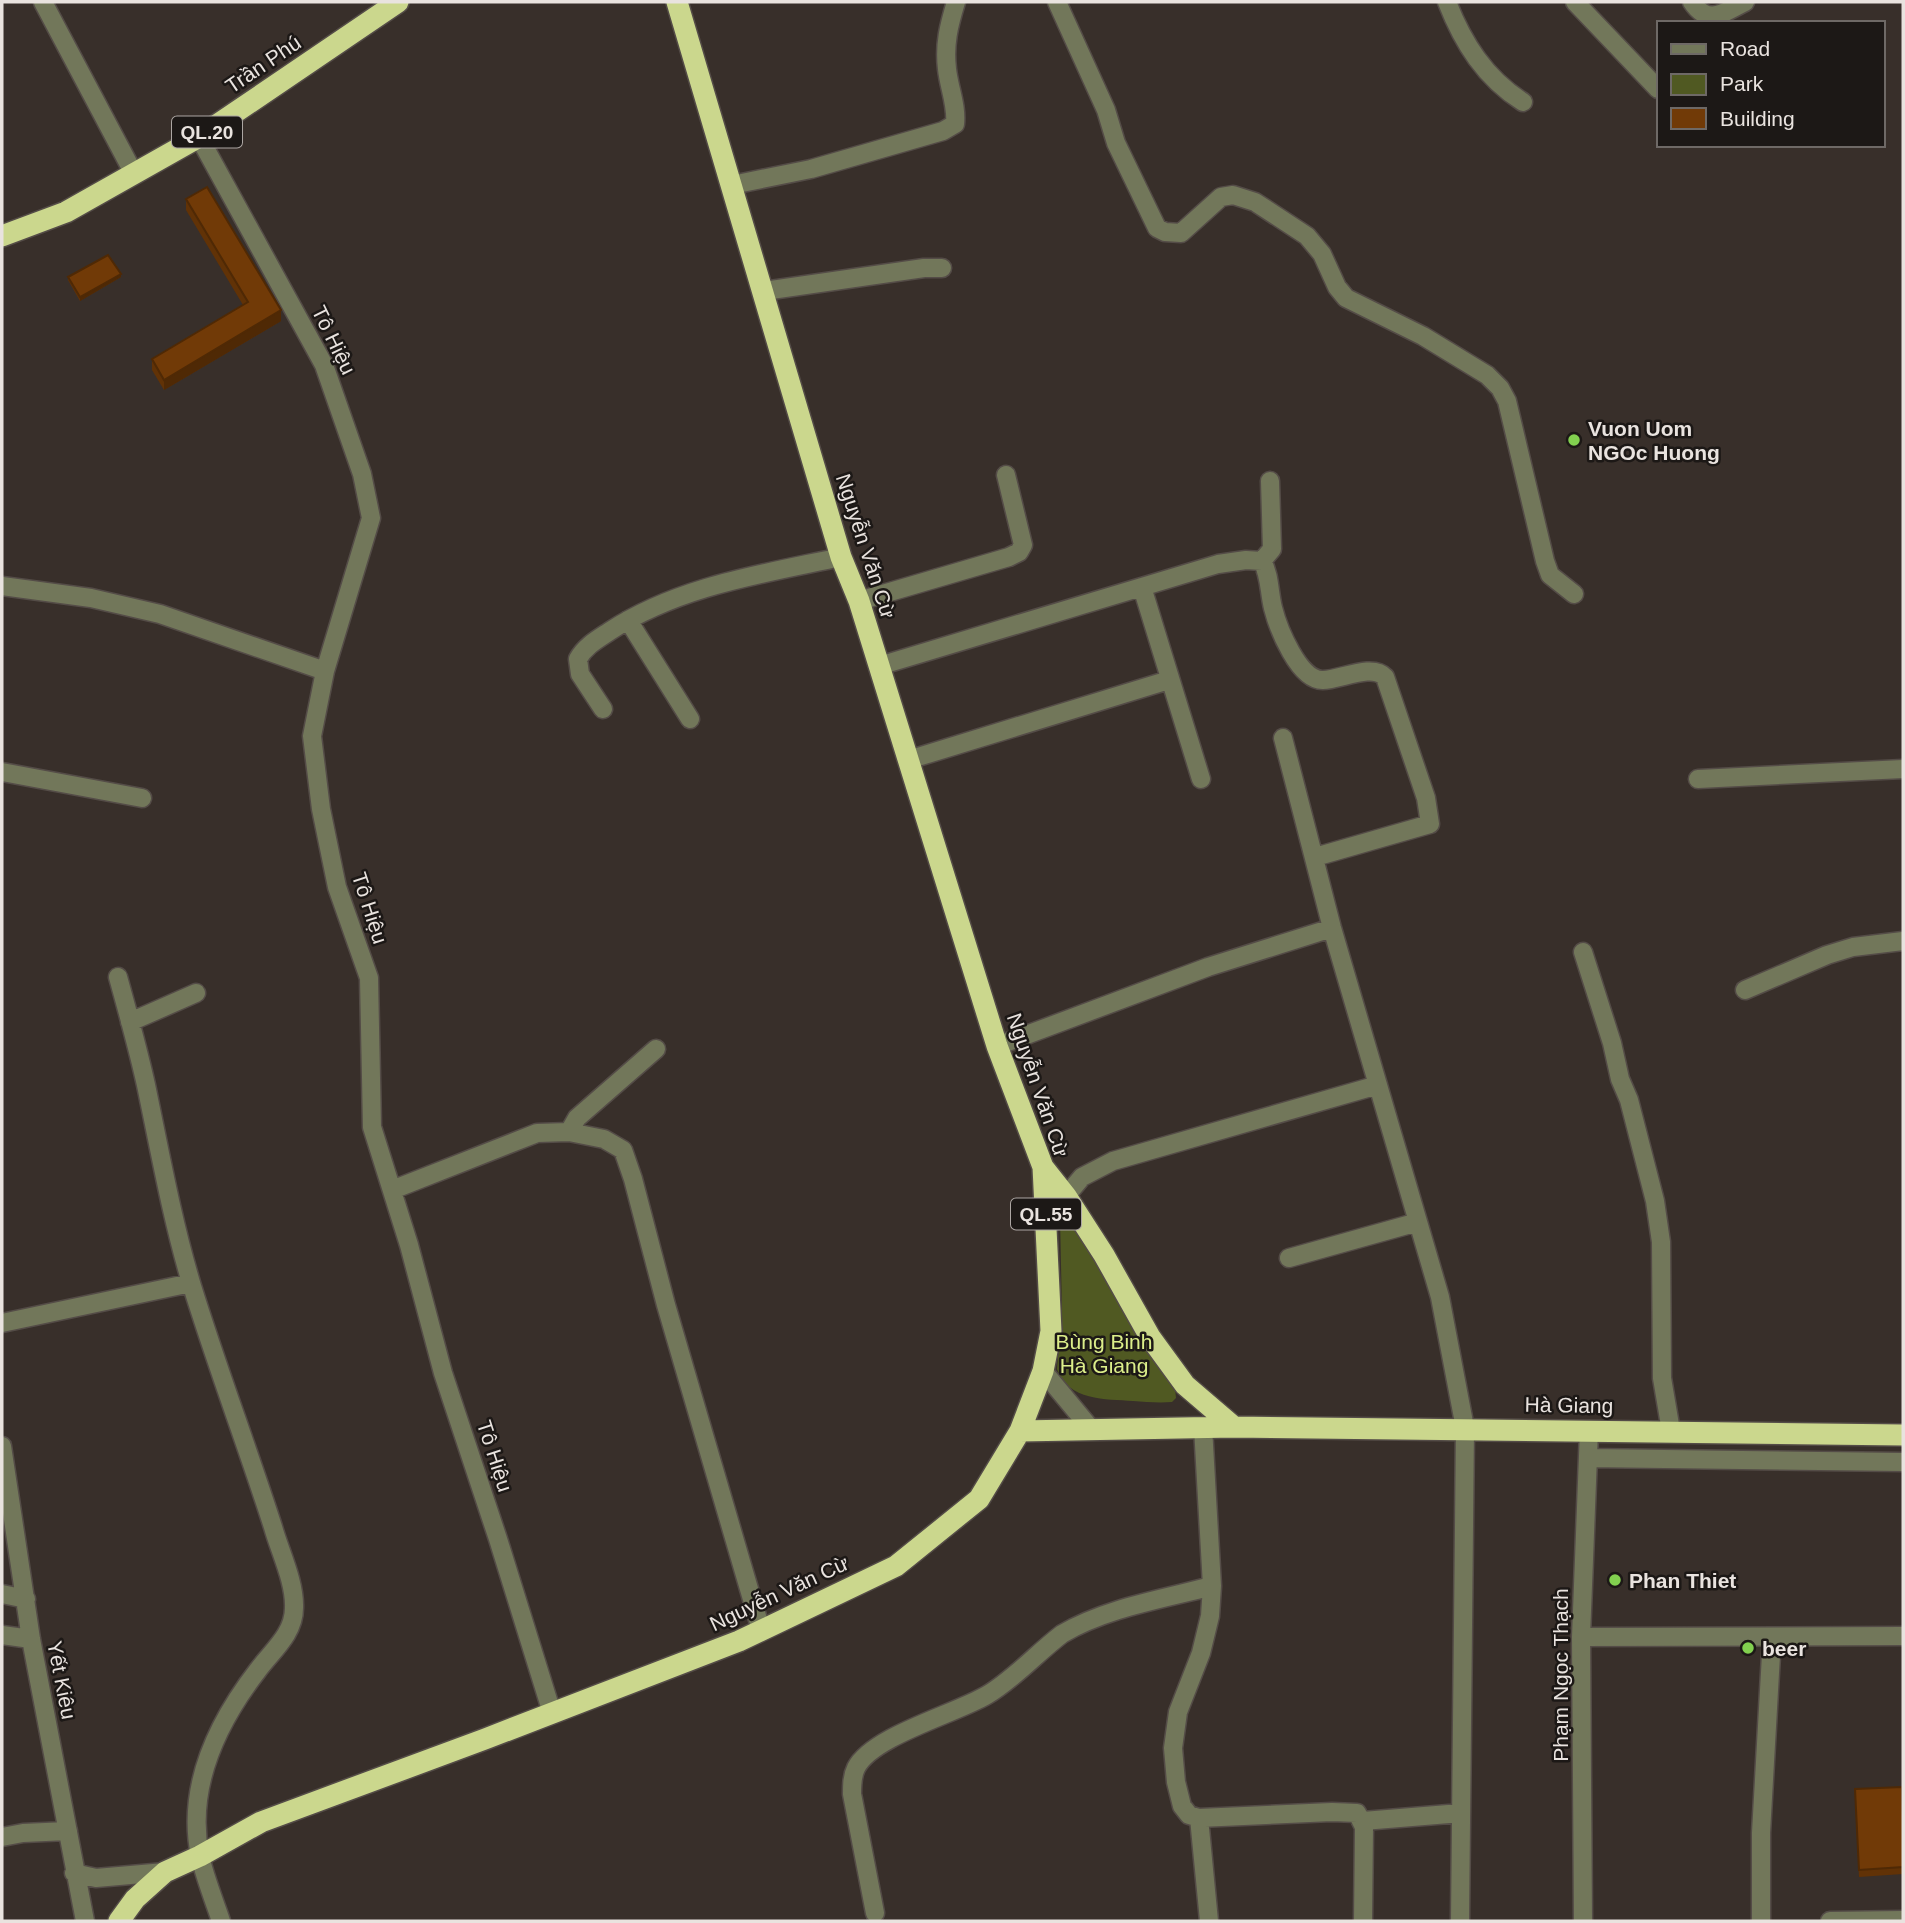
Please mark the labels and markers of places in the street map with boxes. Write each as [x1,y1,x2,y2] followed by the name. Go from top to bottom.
[1588,417,1720,464] place label: Vuon Uom NGOc Huong
[1566,432,1582,448] marker: Vuon Uom NGOc Huong
[1629,1569,1736,1592] place label: Phan Thiet
[1607,1572,1623,1588] marker: Phan Thiet
[1762,1637,1806,1660] place label: beer
[1740,1640,1756,1656] marker: beer

